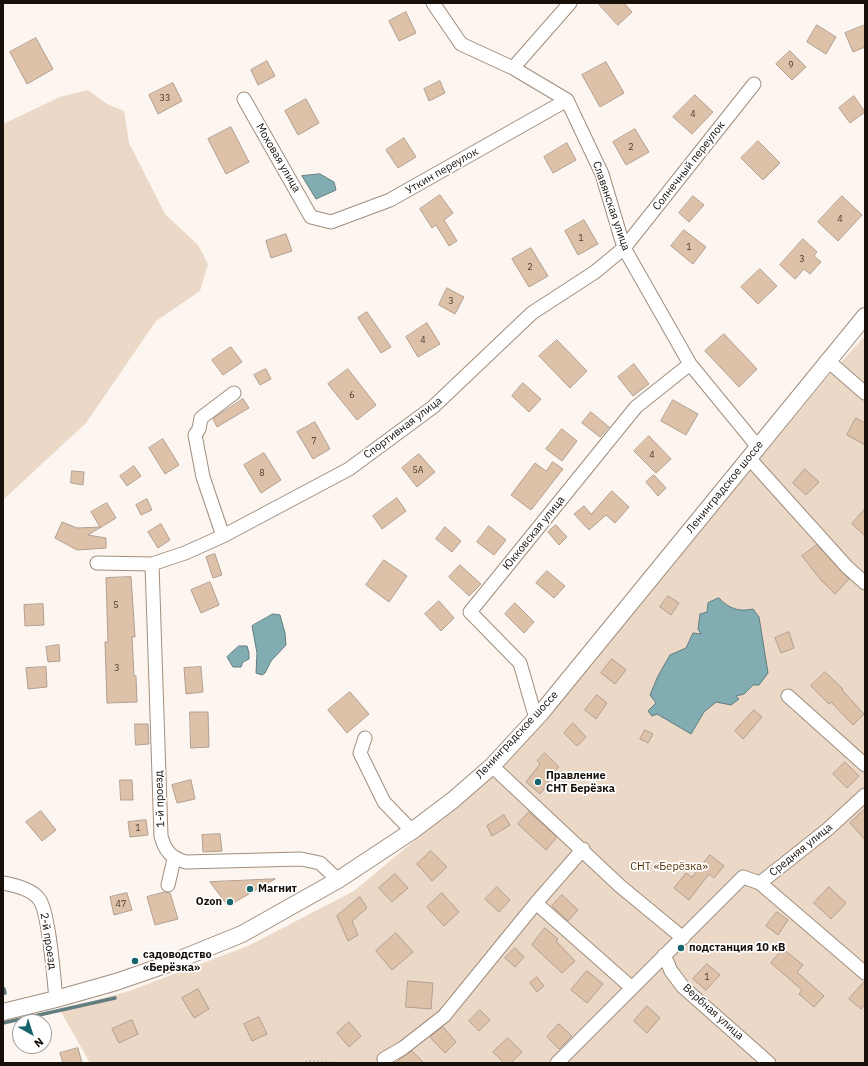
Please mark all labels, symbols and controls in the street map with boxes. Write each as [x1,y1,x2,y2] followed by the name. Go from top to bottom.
[788,60,794,70] house number: 9
[160,93,170,103] house number: 33
[690,109,696,119] house number: 4
[650,119,728,213] street label: Солнечный переулок
[253,121,303,195] street label: Моховая улица
[628,142,634,152] house number: 2
[403,145,481,197] street label: Уткин переулок
[590,160,632,252] street label: Славянская улица
[837,214,843,224] house number: 4
[578,233,584,243] house number: 1
[686,242,692,252] house number: 1
[799,254,805,264] house number: 3
[527,262,533,272] house number: 2
[448,296,454,306] house number: 3
[420,335,426,345] house number: 4
[349,390,355,400] house number: 6
[361,394,445,462] street label: Спортивная улица
[311,436,317,446] house number: 7
[684,438,766,536] street label: Ленинградское шоссе
[649,450,655,460] house number: 4
[412,465,424,475] house number: 5А
[259,468,265,478] house number: 8
[500,493,568,573] street label: Юкковская улица
[113,600,119,610] house number: 5
[114,663,120,673] house number: 3
[473,688,561,782] street label: Ленинградское шоссе
[546,769,615,795] place label: Правление СНТ Берёзка
[152,770,168,828] street label: 1-й проезд
[533,777,543,787] marker: Правление СНТ Берёзка
[767,821,835,879] street label: Средняя улица
[135,823,141,833] house number: 1
[630,860,708,874] park label: СНТ «Берёзка»
[258,882,297,896] place label: Магнит
[245,884,255,894] marker: Магнит
[196,895,222,909] place label: Ozon
[225,897,235,907] marker: Ozon
[116,899,126,909] house number: 47
[37,912,59,970] street label: 2-й проезд
[689,941,785,955] place label: подстанция 10 кВ
[676,943,686,953] marker: подстанция 10 кВ
[143,948,212,974] place label: садоводство «Берёзка»
[130,956,140,966] marker: садоводство «Берёзка»
[704,972,710,982] house number: 1
[680,981,746,1043] street label: Вербная улица
[12,1014,52,1054] north arrow
[31,1035,46,1050] text: N

